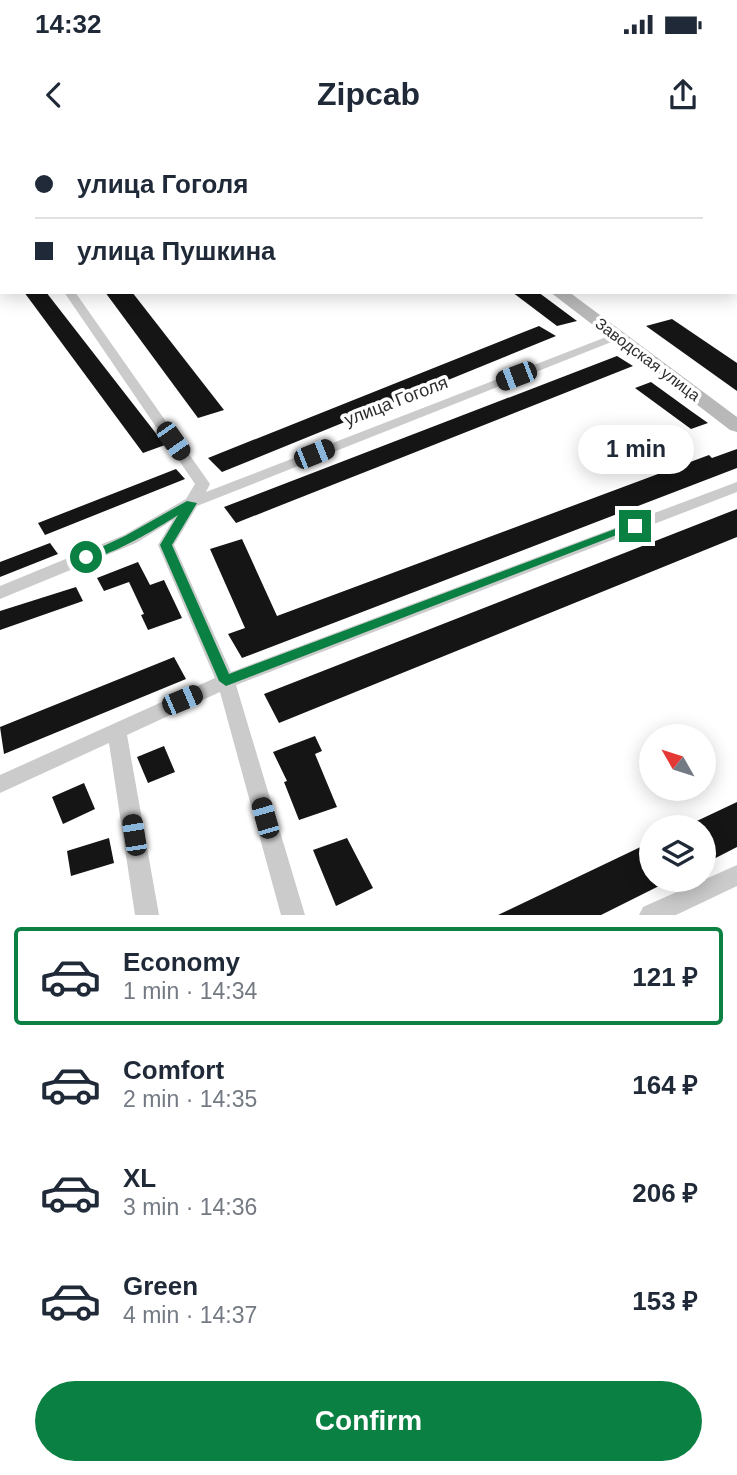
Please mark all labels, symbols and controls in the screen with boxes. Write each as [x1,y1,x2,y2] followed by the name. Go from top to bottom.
[35,9,102,39] text: 14:32
[35,76,73,114] icon: back
[317,76,420,112] text: Zipcab
[664,76,702,114] icon: share
[77,169,248,199] text: улица Гоголя
[77,236,276,266] text: улица Пушкина
[592,315,703,404] street label: Заводская улица
[493,359,540,393] car
[341,372,451,430] street label: улица Гоголя
[153,418,194,464] car
[577,424,693,474] callout: 1 min
[291,436,338,472] car
[606,436,666,462] text: 1 min
[619,510,651,542] route end
[70,541,102,573] route start
[159,682,206,718] car
[639,724,716,802] north arrow
[639,724,716,892] map controls
[250,795,281,841] car
[121,813,148,857] car
[639,815,716,892] button: layers
[39,945,102,1008] icon: car
[123,947,240,977] text: Economy
[632,962,698,992] text: 121 ₽
[123,978,257,1004] text: 1 min · 14:34
[39,1053,102,1116] icon: car
[123,1055,224,1085] text: Comfort
[632,1070,698,1100] text: 164 ₽
[123,1086,257,1112] text: 2 min · 14:35
[39,1161,102,1224] icon: car
[123,1163,156,1193] text: XL
[632,1178,698,1208] text: 206 ₽
[123,1194,257,1220] text: 3 min · 14:36
[39,1269,102,1332] icon: car
[123,1271,198,1301] text: Green
[632,1286,698,1316] text: 153 ₽
[123,1302,257,1328] text: 4 min · 14:37
[35,1381,702,1461] button: Confirm

